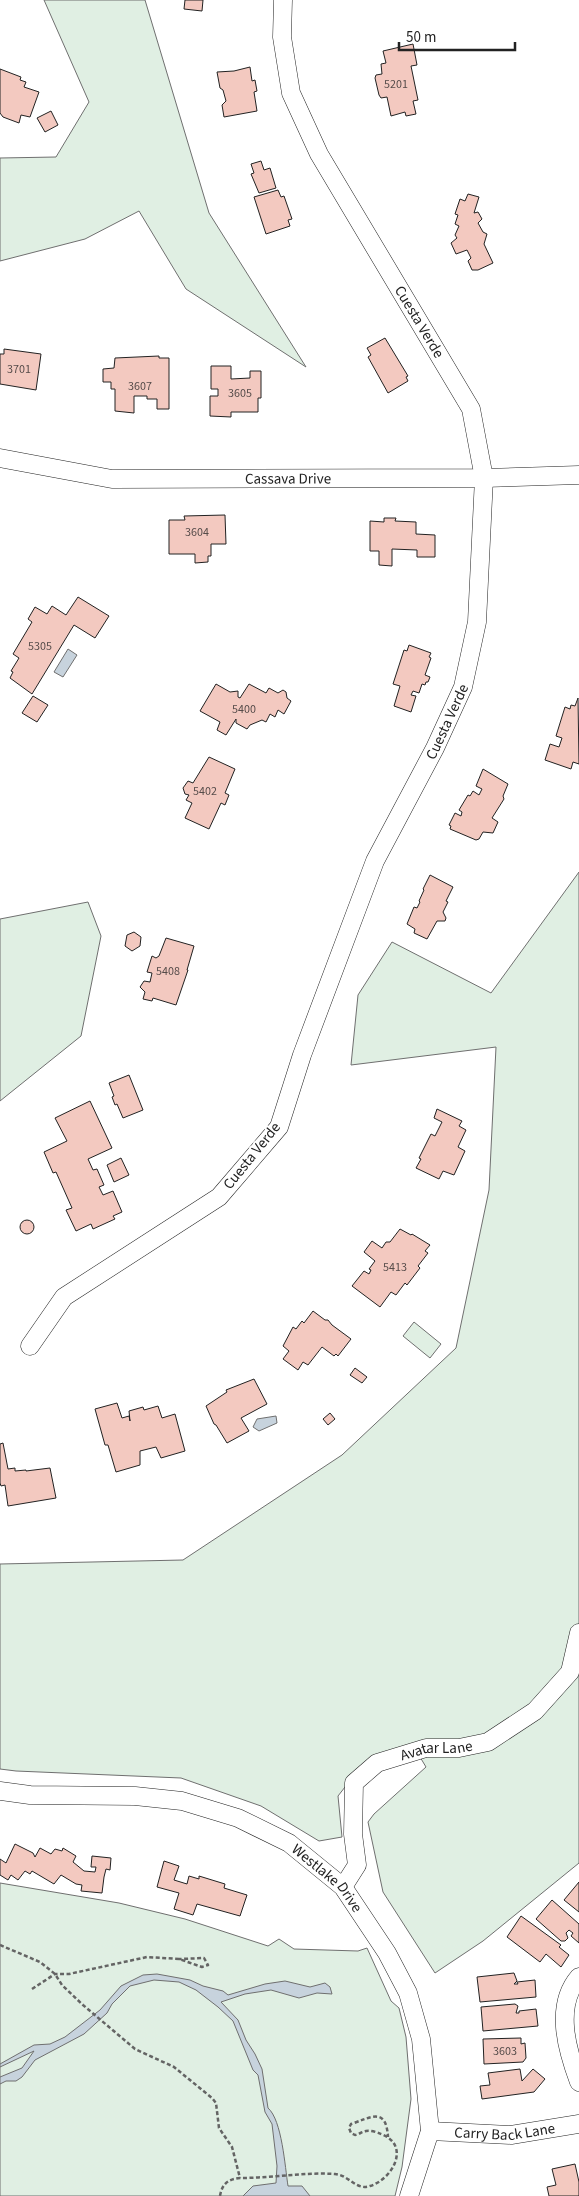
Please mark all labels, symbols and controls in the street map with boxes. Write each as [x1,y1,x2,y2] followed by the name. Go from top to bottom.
[399,20,515,52] scale bar
[406,27,436,48] text: 50 m
[384,76,408,93] house number: 5201
[389,282,449,362] street label: Cuesta Verde
[7,361,31,378] house number: 3701
[128,378,152,395] house number: 3607
[228,385,252,402] house number: 3605
[245,468,331,489] street label: Cassava Drive
[185,524,209,541] house number: 3604
[28,638,52,655] house number: 5305
[420,680,474,763] street label: Cuesta Verde
[232,701,256,718] house number: 5400
[193,783,217,800] house number: 5402
[156,963,180,980] house number: 5408
[218,1118,286,1194] street label: Cuesta Verde
[383,1259,407,1276] house number: 5413
[397,1735,474,1766] street label: Avatar Lane
[287,1839,368,1916] street label: Westlake Drive
[493,2043,517,2060] house number: 3603
[454,2118,557,2146] street label: Carry Back Lane

